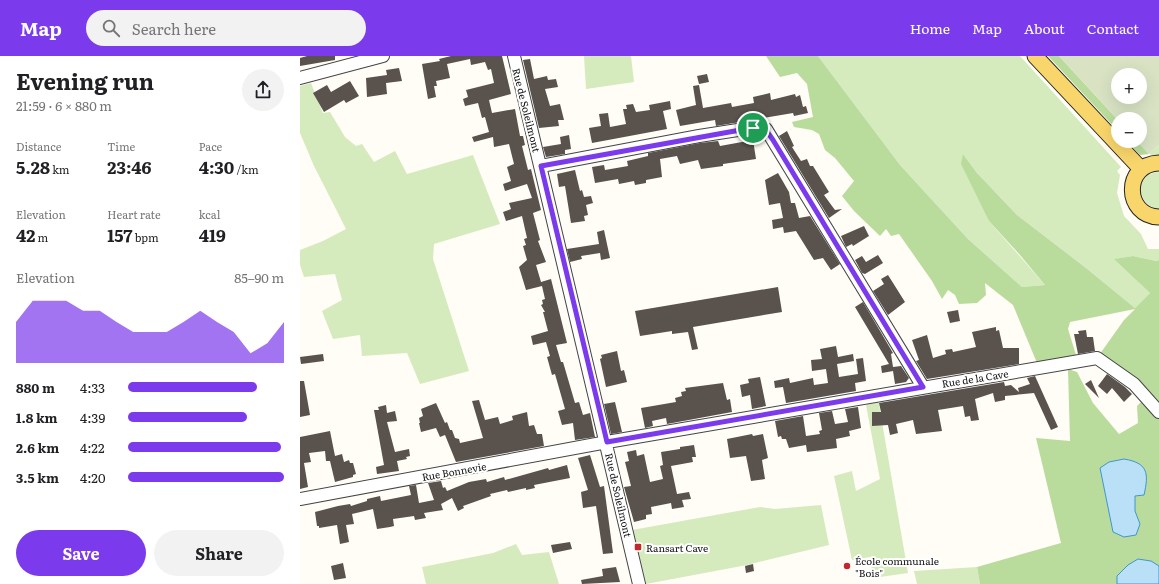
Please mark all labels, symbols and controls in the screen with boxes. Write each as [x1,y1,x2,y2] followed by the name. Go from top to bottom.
[86,10,366,46] search box
[20,14,62,42] text: Map
[100,17,122,39] icon: search
[132,17,216,40] text: Search here
[910,18,950,38] text: Home
[972,18,1002,38] text: Map
[1024,18,1065,38] text: About
[1087,18,1139,38] text: Contact
[16,64,154,97] text: Evening run
[509,66,545,154] street label: Rue de Soleilmont
[1111,68,1147,148] map controls
[1111,68,1147,104] button: +
[242,69,284,111] button: share
[16,96,112,115] text: 21:59 · 6 × 880 m
[736,111,770,145] pin
[1111,112,1147,148] button: −
[742,117,764,139] icon: arrive
[16,138,61,154] text: Distance
[107,138,135,154] text: Time
[199,138,222,154] text: Pace
[16,154,50,179] text: 5.28
[107,154,151,179] text: 23:46
[199,154,234,179] text: 4:30
[50,161,70,177] text: km
[234,161,259,177] text: /km
[16,206,66,222] text: Elevation
[107,206,161,222] text: Heart rate
[199,206,220,222] text: kcal
[16,222,35,247] text: 42
[107,222,133,247] text: 157
[199,222,226,247] text: 419
[35,229,48,245] text: m
[133,229,159,245] text: bpm
[16,268,75,287] text: Elevation
[234,268,284,287] text: 85–90 m
[941,365,1009,391] street label: Rue de la Cave
[16,378,55,397] text: 880 m
[80,378,105,397] text: 4:33
[16,408,58,427] text: 1.8 km
[80,408,105,427] text: 4:39
[16,438,59,457] text: 2.6 km
[80,438,105,457] text: 4:22
[602,451,636,539] street label: Rue de Soleilmont
[421,458,487,484] street label: Rue Bonnevie
[16,468,59,487] text: 3.5 km
[80,468,105,487] text: 4:20
[16,530,146,576] button: Save
[154,530,284,576] button: Share
[646,540,708,555] place label: Ransart Cave
[633,542,643,552] marker: Ransart Cave
[855,553,939,580] place label: École communale "Bois"
[842,561,852,571] marker: École communale "Bois"

